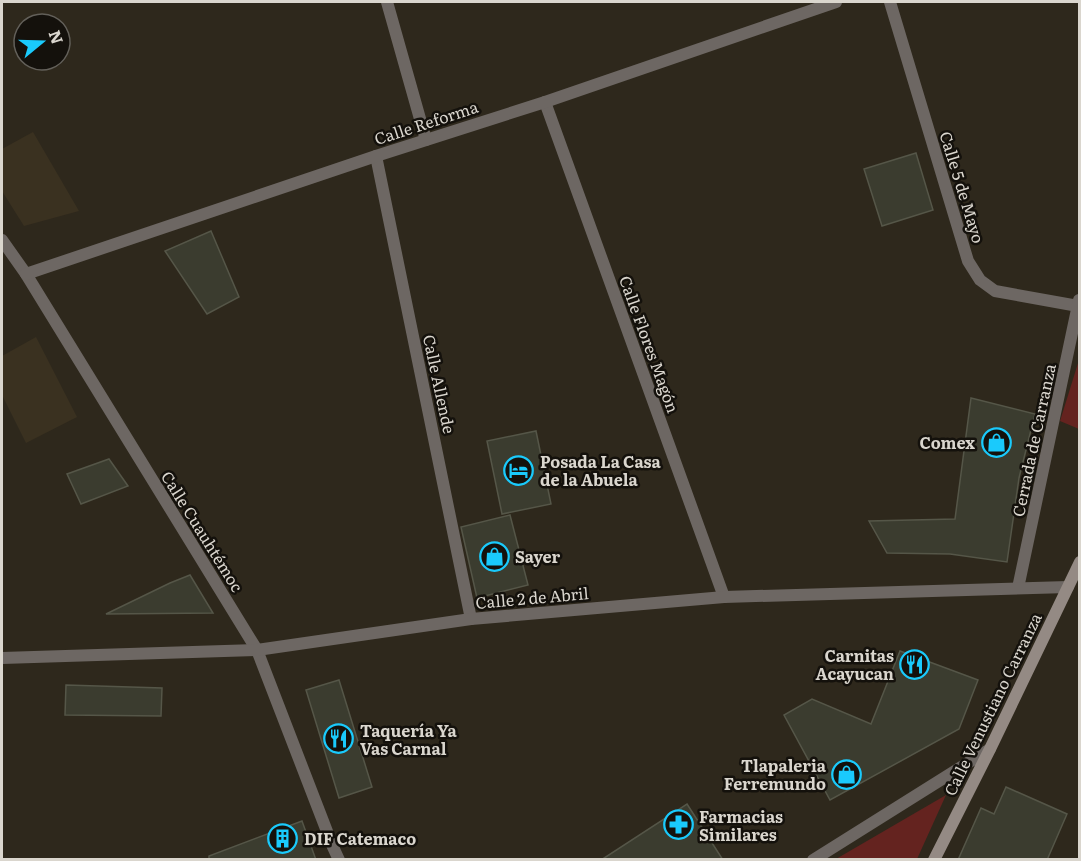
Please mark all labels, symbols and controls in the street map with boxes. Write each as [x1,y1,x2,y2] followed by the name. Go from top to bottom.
[12,12,72,72] north arrow
[44,27,71,47] text: N
[371,94,481,150] street label: Calle Reforma
[935,128,991,246] street label: Calle 5 de Mayo
[614,272,686,416] street label: Calle Flores Magón
[418,332,462,436] street label: Calle Allende
[1005,361,1061,519] street label: Cerrada de Carranza
[980,426,1012,458] shop icon: Comex
[920,430,975,454] place label: Comex
[540,449,662,491] place label: Posada La Casa de la Abuela
[503,454,535,486] hotel icon: Posada La Casa de la Abuela
[156,466,250,596] street label: Calle Cuauhtémoc
[478,540,510,572] shop icon: Sayer
[515,544,560,568] place label: Sayer
[474,580,590,614] street label: Calle 2 de Abril
[937,608,1047,800] street label: Calle Venustiano Carranza
[815,643,894,685] place label: Carnitas Acayucan
[899,648,931,680] restaurant icon: Carnitas Acayucan
[360,718,457,760] place label: Taquería Ya Vas Carnal
[323,723,355,755] restaurant icon: Taquería Ya Vas Carnal
[724,753,827,795] place label: Tlapaleria Ferremundo
[831,758,863,790] shop icon: Tlapaleria Ferremundo
[699,804,783,846] place label: Farmacias Similares
[662,809,694,841] pharmacy icon: Farmacias Similares
[267,822,299,854] building icon: DIF Catemaco
[304,826,416,850] place label: DIF Catemaco

